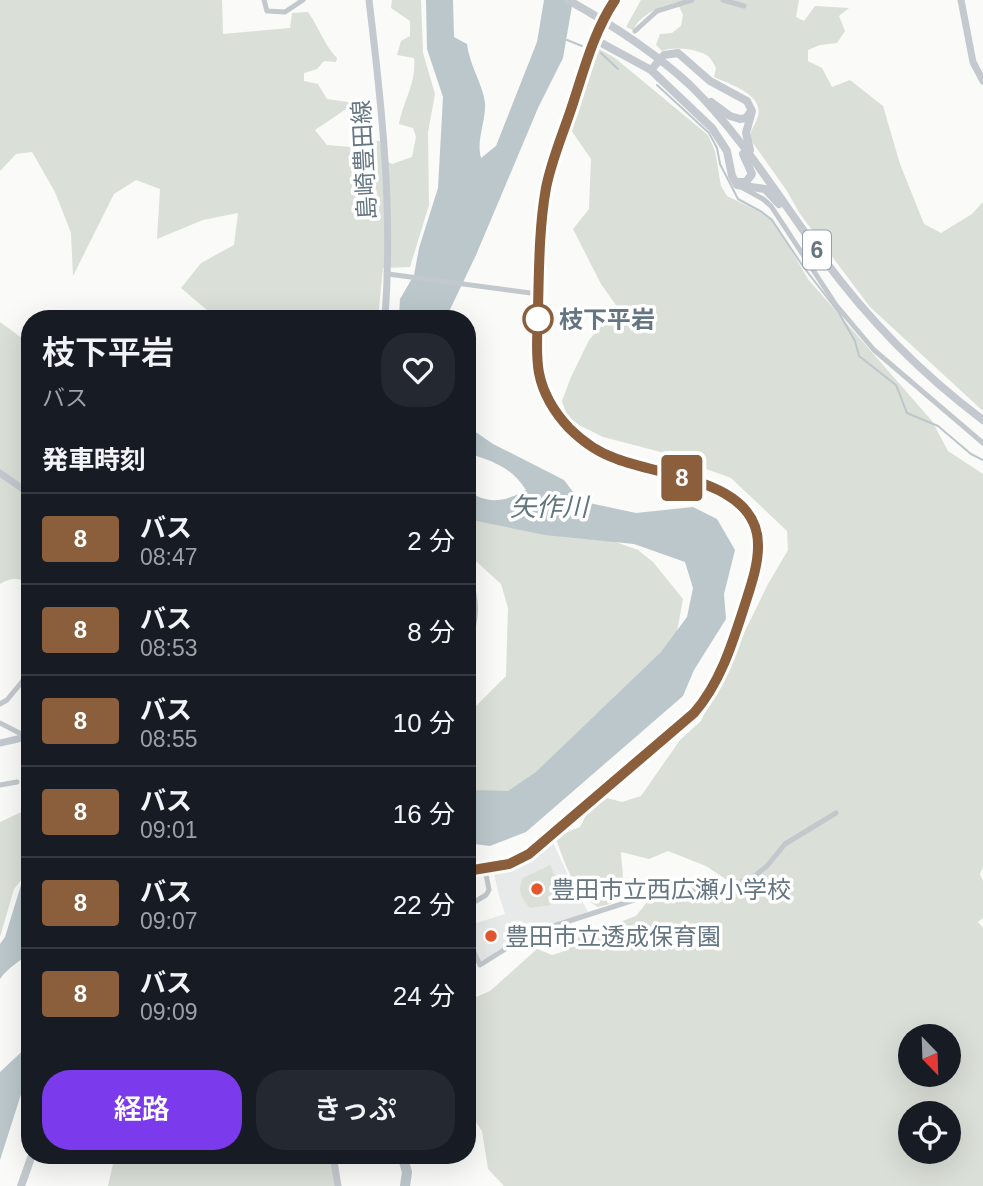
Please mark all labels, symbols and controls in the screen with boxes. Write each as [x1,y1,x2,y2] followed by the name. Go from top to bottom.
[347,99,381,221] street label: 島崎豊田線
[803,230,831,270] road number: 6
[523,304,553,334] marker: 枝下平岩
[559,306,655,333] place label: 枝下平岩
[381,333,455,407] button: heart
[42,334,174,371] text: 枝下平岩
[42,385,88,411] text: バス
[42,445,146,475] text: 発車時刻
[659,455,705,501] line badge: 8
[675,464,689,491] text: 8
[510,492,591,522] water label: 矢作川
[140,513,192,543] text: バス
[74,525,87,552] text: 8
[407,526,455,556] text: 2 分
[140,544,198,570] text: 08:47
[140,604,192,634] text: バス
[74,616,87,643] text: 8
[407,617,455,647] text: 8 分
[140,635,198,661] text: 08:53
[140,695,192,725] text: バス
[74,707,87,734] text: 8
[393,708,455,738] text: 10 分
[140,726,198,752] text: 08:55
[140,786,192,816] text: バス
[74,798,87,825] text: 8
[393,799,455,829] text: 16 分
[140,817,198,843] text: 09:01
[551,876,791,903] place label: 豊田市立西広瀬小学校
[140,877,192,907] text: バス
[529,881,545,897] marker: 豊田市立西広瀬小学校
[74,889,87,916] text: 8
[393,890,455,920] text: 22 分
[140,908,198,934] text: 09:07
[505,923,721,950] place label: 豊田市立透成保育園
[483,928,499,944] marker: 豊田市立透成保育園
[140,968,192,998] text: バス
[74,980,87,1007] text: 8
[393,981,455,1011] text: 24 分
[140,999,198,1025] text: 09:09
[898,1024,961,1087] north arrow
[898,1024,961,1164] map controls
[42,1070,242,1150] button: 経路
[256,1070,455,1150] button: きっぷ
[898,1101,961,1164] button: locate

